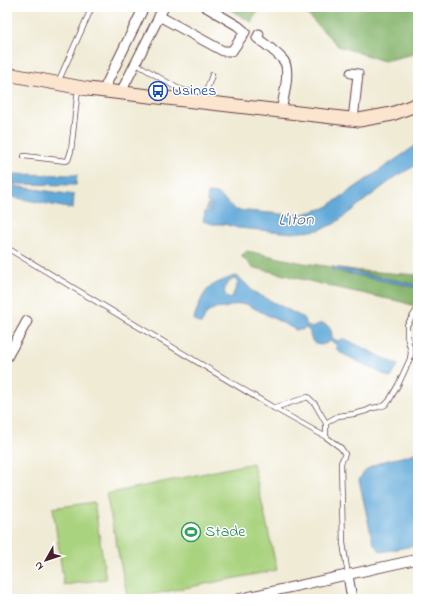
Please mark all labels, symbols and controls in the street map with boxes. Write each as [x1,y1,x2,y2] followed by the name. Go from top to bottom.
[172,79,216,103] place label: Usines
[147,80,169,102] bus stop icon: Usines
[278,207,314,233] water label: L'Iton
[205,520,246,544] place label: Stade
[180,521,202,543] sports icon: Stade
[26,540,66,580] north arrow
[30,558,48,574] text: N

